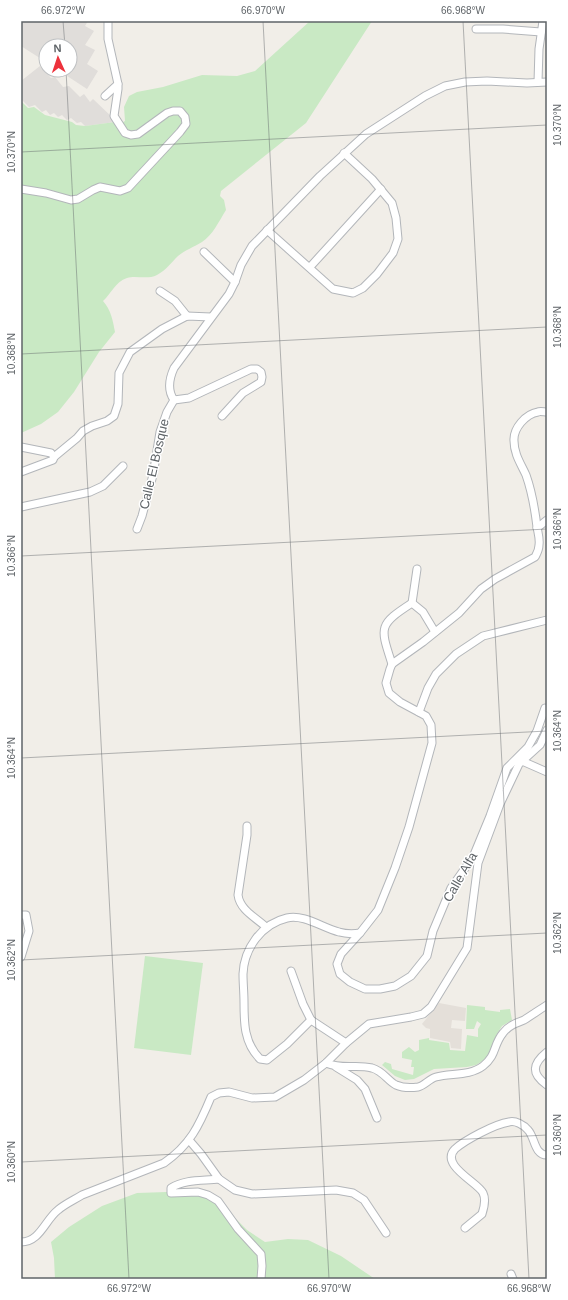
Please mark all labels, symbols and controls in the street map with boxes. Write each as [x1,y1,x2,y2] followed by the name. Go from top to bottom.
[41,5,86,16] text: 66.972°W
[241,5,286,16] text: 66.970°W
[441,5,486,16] text: 66.968°W
[38,38,78,78] north arrow
[53,42,62,54] text: N
[552,104,563,146] text: 10.370°N
[6,131,17,173] text: 10.370°N
[552,306,563,348] text: 10.368°N
[6,333,17,375] text: 10.368°N
[136,417,172,511] street label: Calle El Bosque
[552,508,563,550] text: 10.366°N
[6,535,17,577] text: 10.366°N
[552,710,563,752] text: 10.364°N
[6,737,17,779] text: 10.364°N
[440,849,481,905] street label: Calle Alfa
[552,912,563,954] text: 10.362°N
[6,939,17,981] text: 10.362°N
[552,1114,563,1156] text: 10.360°N
[6,1141,17,1183] text: 10.360°N
[107,1283,152,1294] text: 66.972°W
[307,1283,352,1294] text: 66.970°W
[507,1283,552,1294] text: 66.968°W

